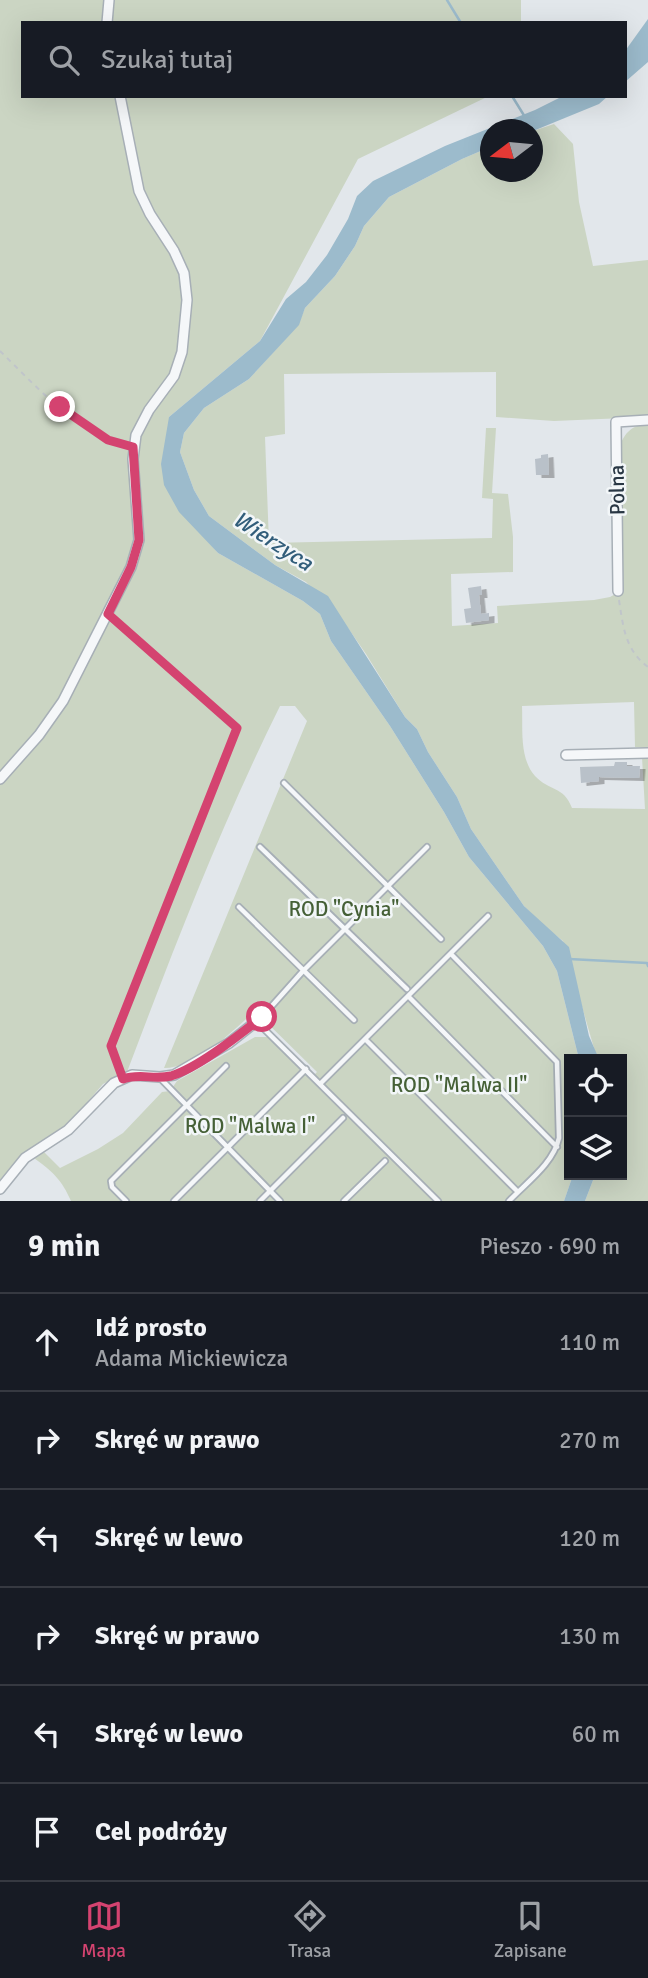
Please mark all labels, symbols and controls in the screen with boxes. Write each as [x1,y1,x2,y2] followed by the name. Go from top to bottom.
[21,21,627,98] search box
[45,41,83,79] icon: search
[101,44,233,76] text: Szukaj tutaj
[480,119,543,182] north arrow
[44,391,75,422] route end
[604,465,630,515] street label: Polna
[228,505,319,578] water label: Wierzyca
[289,896,399,922] park label: ROD "Cynia"
[246,1001,277,1032] route start
[564,1054,627,1180] map controls
[564,1054,627,1117] button: locate
[391,1072,527,1098] park label: ROD "Malwa II"
[185,1113,315,1139] park label: ROD "Malwa I"
[564,1117,627,1180] button: layers
[28,1228,100,1265] text: 9 min
[479,1232,620,1261] text: Pieszo · 690 m
[95,1312,207,1344] text: Idź prosto
[28,1323,66,1361] icon: ahead
[559,1328,620,1357] text: 110 m
[95,1344,288,1373] text: Adama Mickiewicza
[28,1421,66,1459] icon: right
[95,1424,260,1456] text: Skręć w prawo
[559,1426,620,1455] text: 270 m
[28,1519,66,1557] icon: left
[95,1522,243,1554] text: Skręć w lewo
[559,1524,620,1553] text: 120 m
[28,1617,66,1655] icon: right
[95,1620,260,1652] text: Skręć w prawo
[559,1622,620,1651] text: 130 m
[28,1715,66,1753] icon: left
[95,1718,243,1750] text: Skręć w lewo
[572,1720,620,1749] text: 60 m
[28,1813,66,1851] icon: arrive
[95,1816,227,1848] text: Cel podróży
[81,1897,126,1963] tab: Mapa
[288,1897,331,1963] tab: Trasa
[494,1897,567,1963] tab: Zapisane

